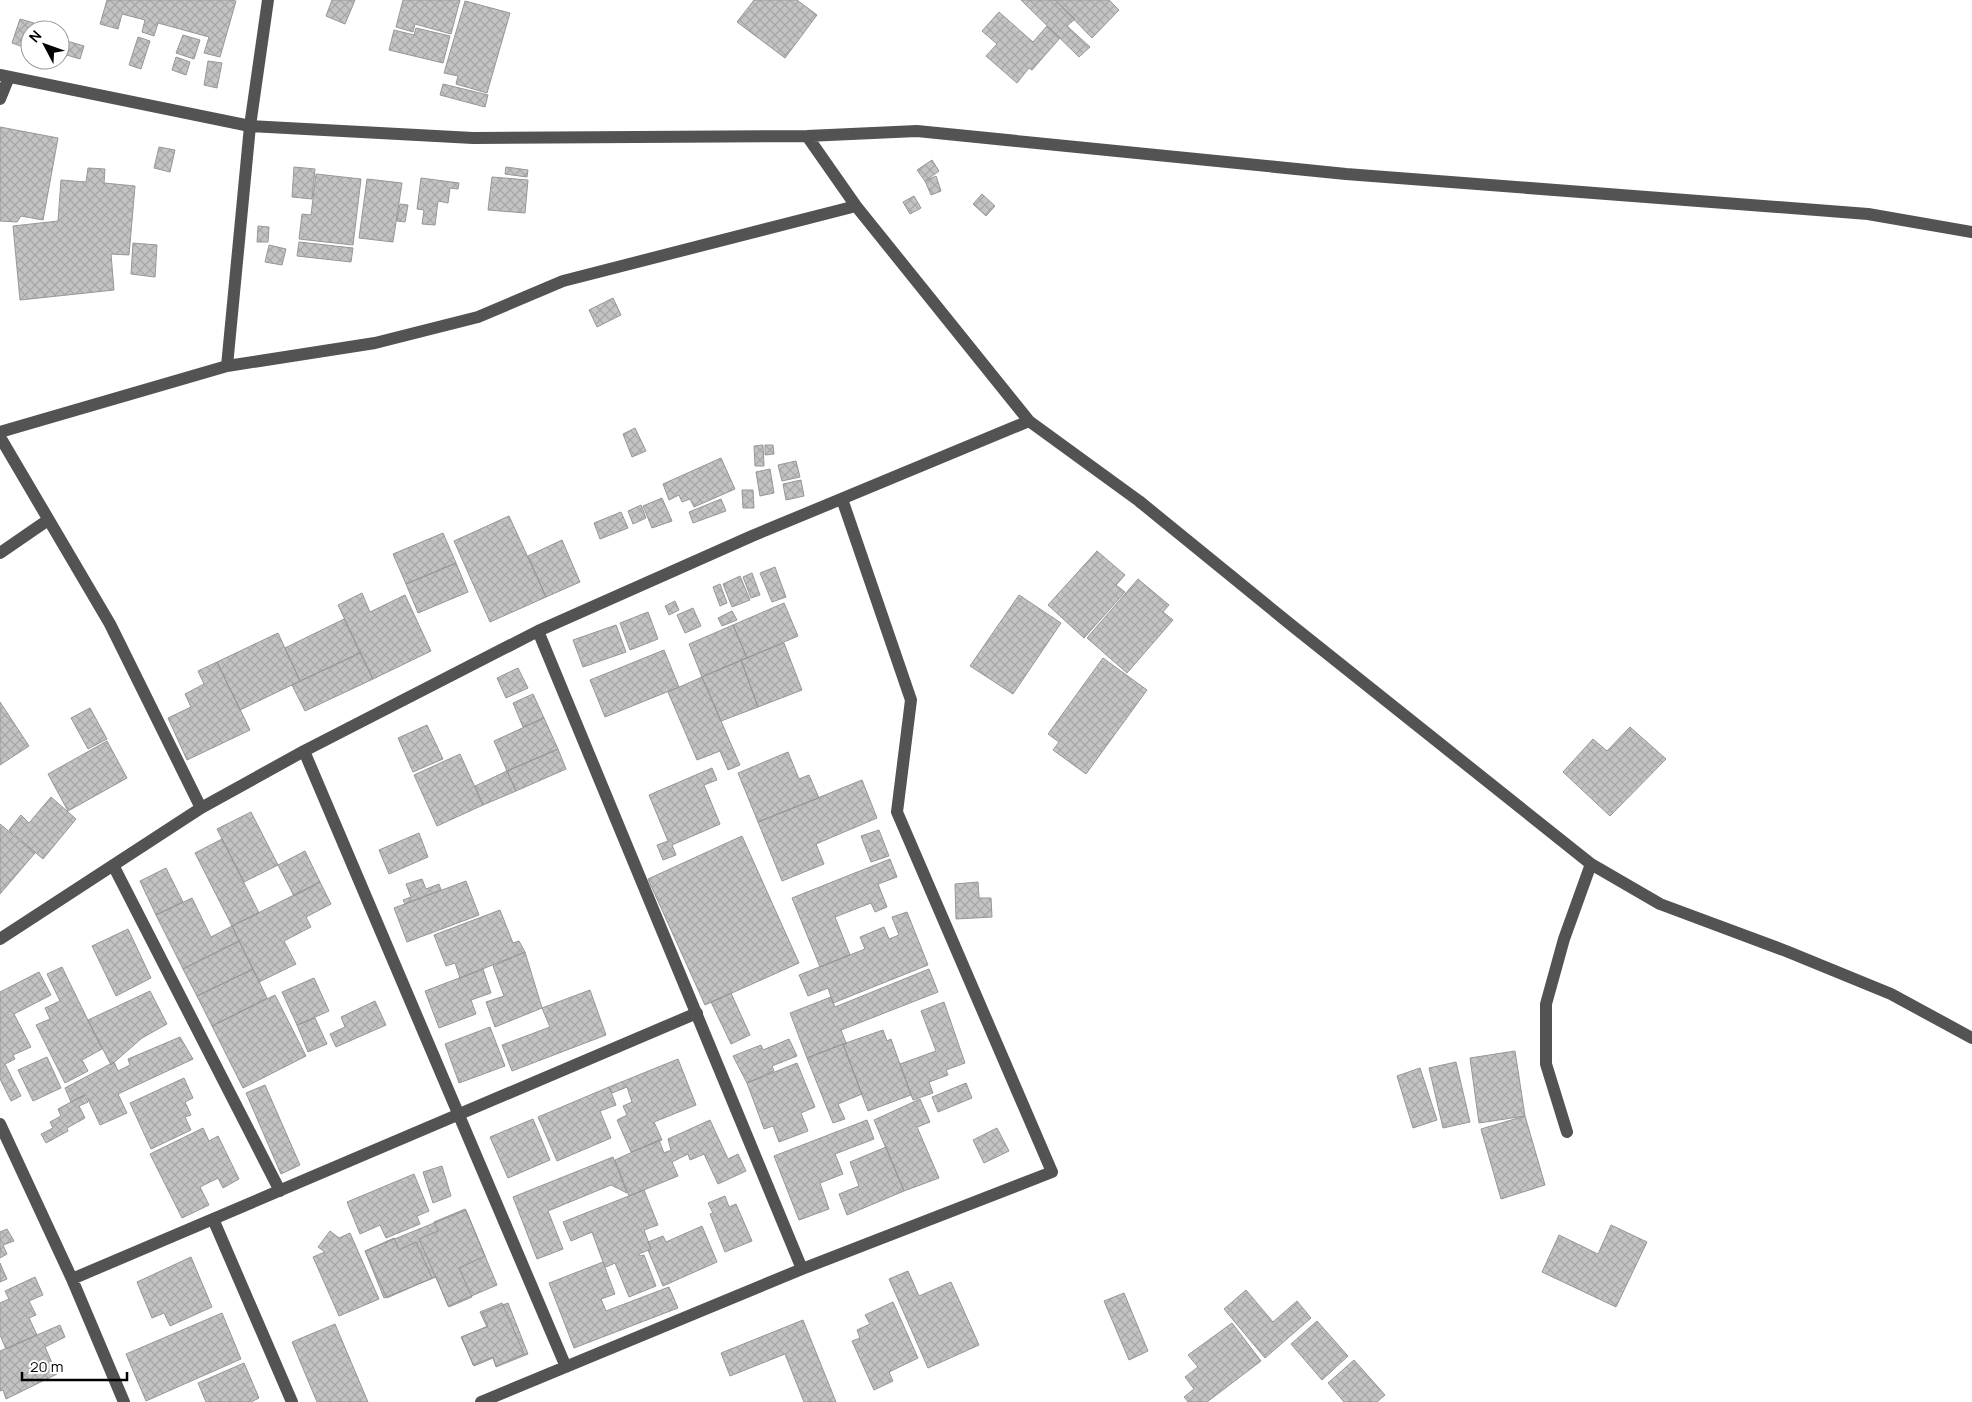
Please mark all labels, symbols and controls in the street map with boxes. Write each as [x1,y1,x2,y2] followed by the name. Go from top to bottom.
[20,20,70,70] north arrow
[24,26,45,46] text: N
[22,1350,128,1382] scale bar
[30,1356,63,1377] text: 20 m

